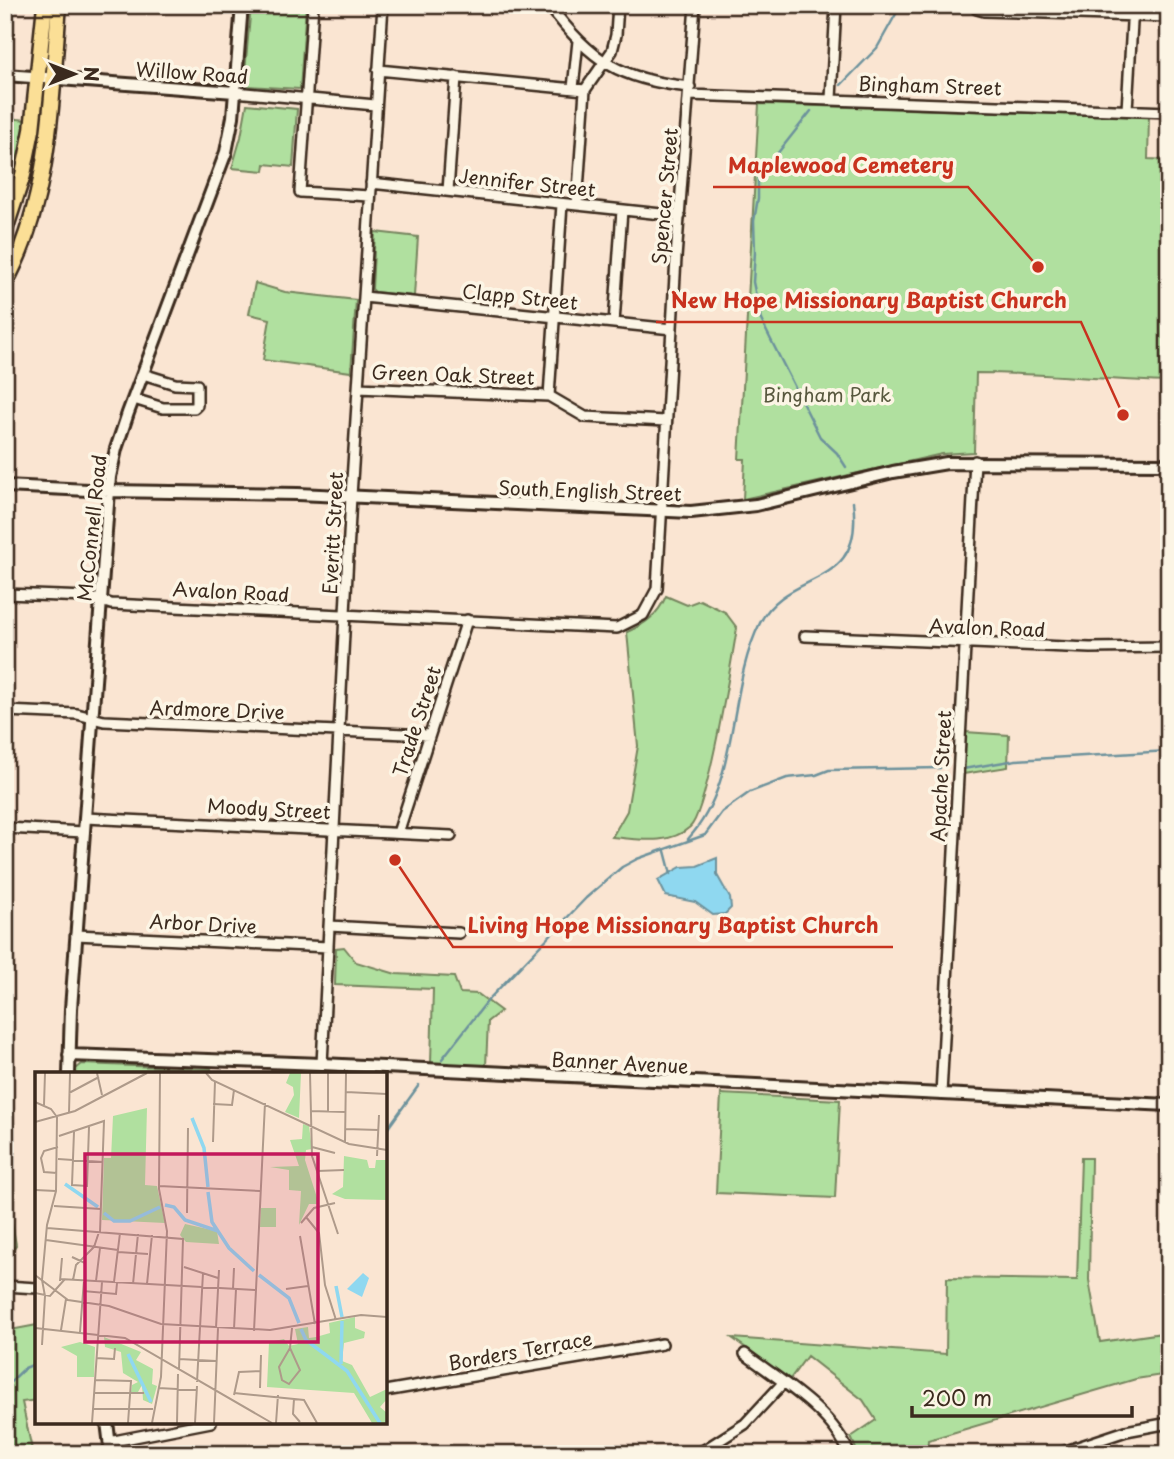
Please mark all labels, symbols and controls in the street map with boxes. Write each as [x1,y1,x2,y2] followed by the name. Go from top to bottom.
[38,38,108,108] north arrow
[135,54,249,90] street label: Willow Road
[78,66,106,82] text: N
[858,69,1002,102] street label: Bingham Street
[644,126,684,265] street label: Spencer Street
[713,145,968,187] callout: Maplewood Cemetery
[728,148,954,180] text: Maplewood Cemetery
[457,161,597,203] street label: Jennifer Street
[461,276,579,316] street label: Clapp Street
[656,280,1081,322] callout: New Hope Missionary Baptist Church
[671,283,1067,315] text: New Hope Missionary Baptist Church
[371,357,535,391] street label: Green Oak Street
[763,380,892,408] park label: Bingham Park
[69,453,113,603] street label: McConnell Road
[315,471,349,595] street label: Everitt Street
[498,473,682,507] street label: South English Street
[172,574,290,608] street label: Avalon Road
[928,611,1046,643] street label: Avalon Road
[385,662,447,780] street label: Trade Street
[149,693,285,725] street label: Ardmore Drive
[923,709,957,842] street label: Apache Street
[207,791,332,825] street label: Moody Street
[453,905,893,947] callout: Living Hope Missionary Baptist Church
[149,906,257,940] street label: Arbor Drive
[467,908,879,940] text: Living Hope Missionary Baptist Church
[551,1044,689,1080] street label: Banner Avenue
[35,1072,387,1424] inset map
[446,1324,594,1376] street label: Borders Terrace
[912,1375,1132,1419] scale bar
[922,1381,992,1413] text: 200 m

